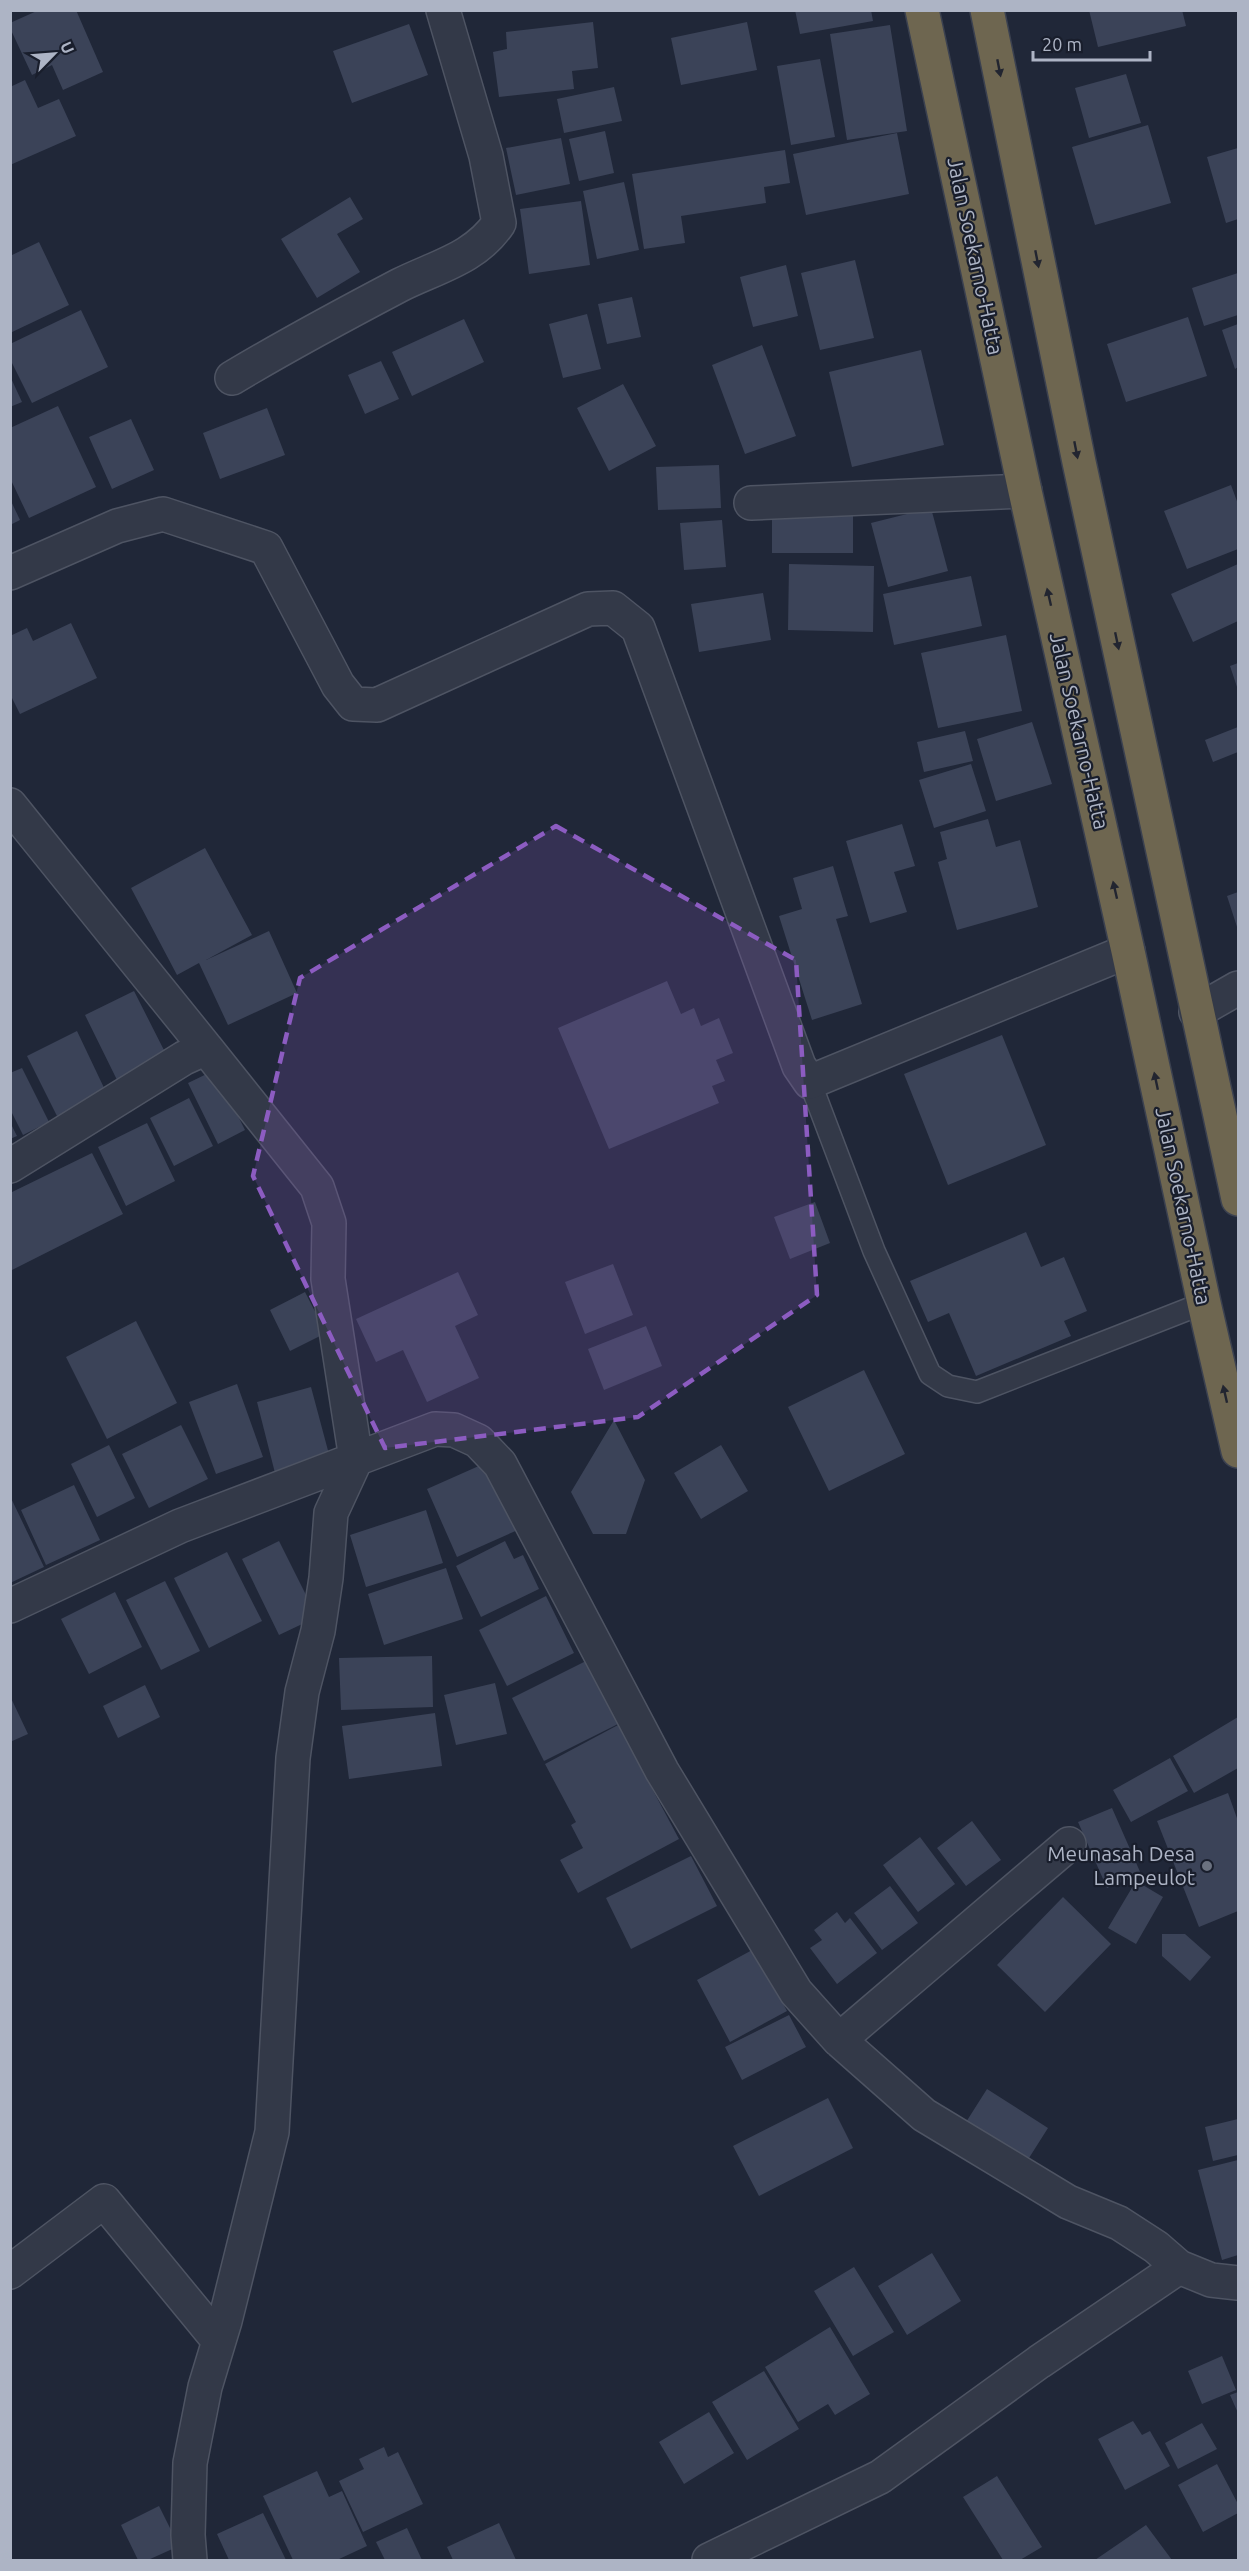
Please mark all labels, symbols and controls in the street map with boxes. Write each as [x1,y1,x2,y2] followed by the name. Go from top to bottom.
[24,24,84,84] north arrow
[1033,24,1150,62] scale bar
[1042,34,1082,54] text: 20 m
[57,39,78,57] text: U
[994,59,1004,77] one-way arrow
[943,155,1009,357] street label: Jalan Soekarno-Hatta
[1033,250,1042,269] one-way arrow
[1072,441,1081,460] one-way arrow
[1043,588,1053,607] one-way arrow
[1046,630,1114,832] street label: Jalan Soekarno-Hatta
[1113,631,1122,650] one-way arrow
[1109,881,1119,899] one-way arrow
[1151,1071,1160,1090] one-way arrow
[1151,1105,1217,1307] street label: Jalan Soekarno-Hatta
[1220,1384,1229,1403] one-way arrow
[1047,1841,1195,1889] place label: Meunasah Desa Lampeulot
[1200,1859,1214,1873] marker: Meunasah Desa Lampeulot

